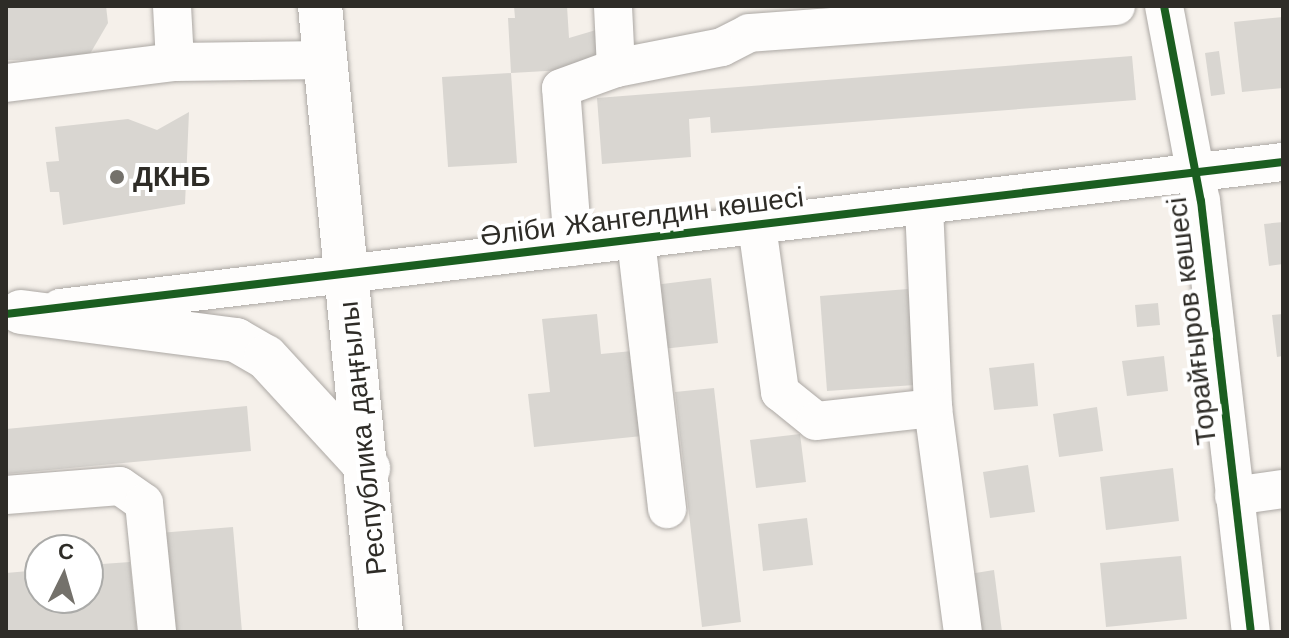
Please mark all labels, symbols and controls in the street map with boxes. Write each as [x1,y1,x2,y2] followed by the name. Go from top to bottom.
[133,160,210,194] place label: ДКНБ
[108,168,126,186] marker: ДКНБ
[478,180,806,254] street label: Әліби Жангелдин көшесі
[1160,195,1224,447] street label: Торайғыров көшесі
[332,299,394,577] street label: Республика даңғылы
[24,534,104,614] north arrow
[57,538,75,565] text: С

